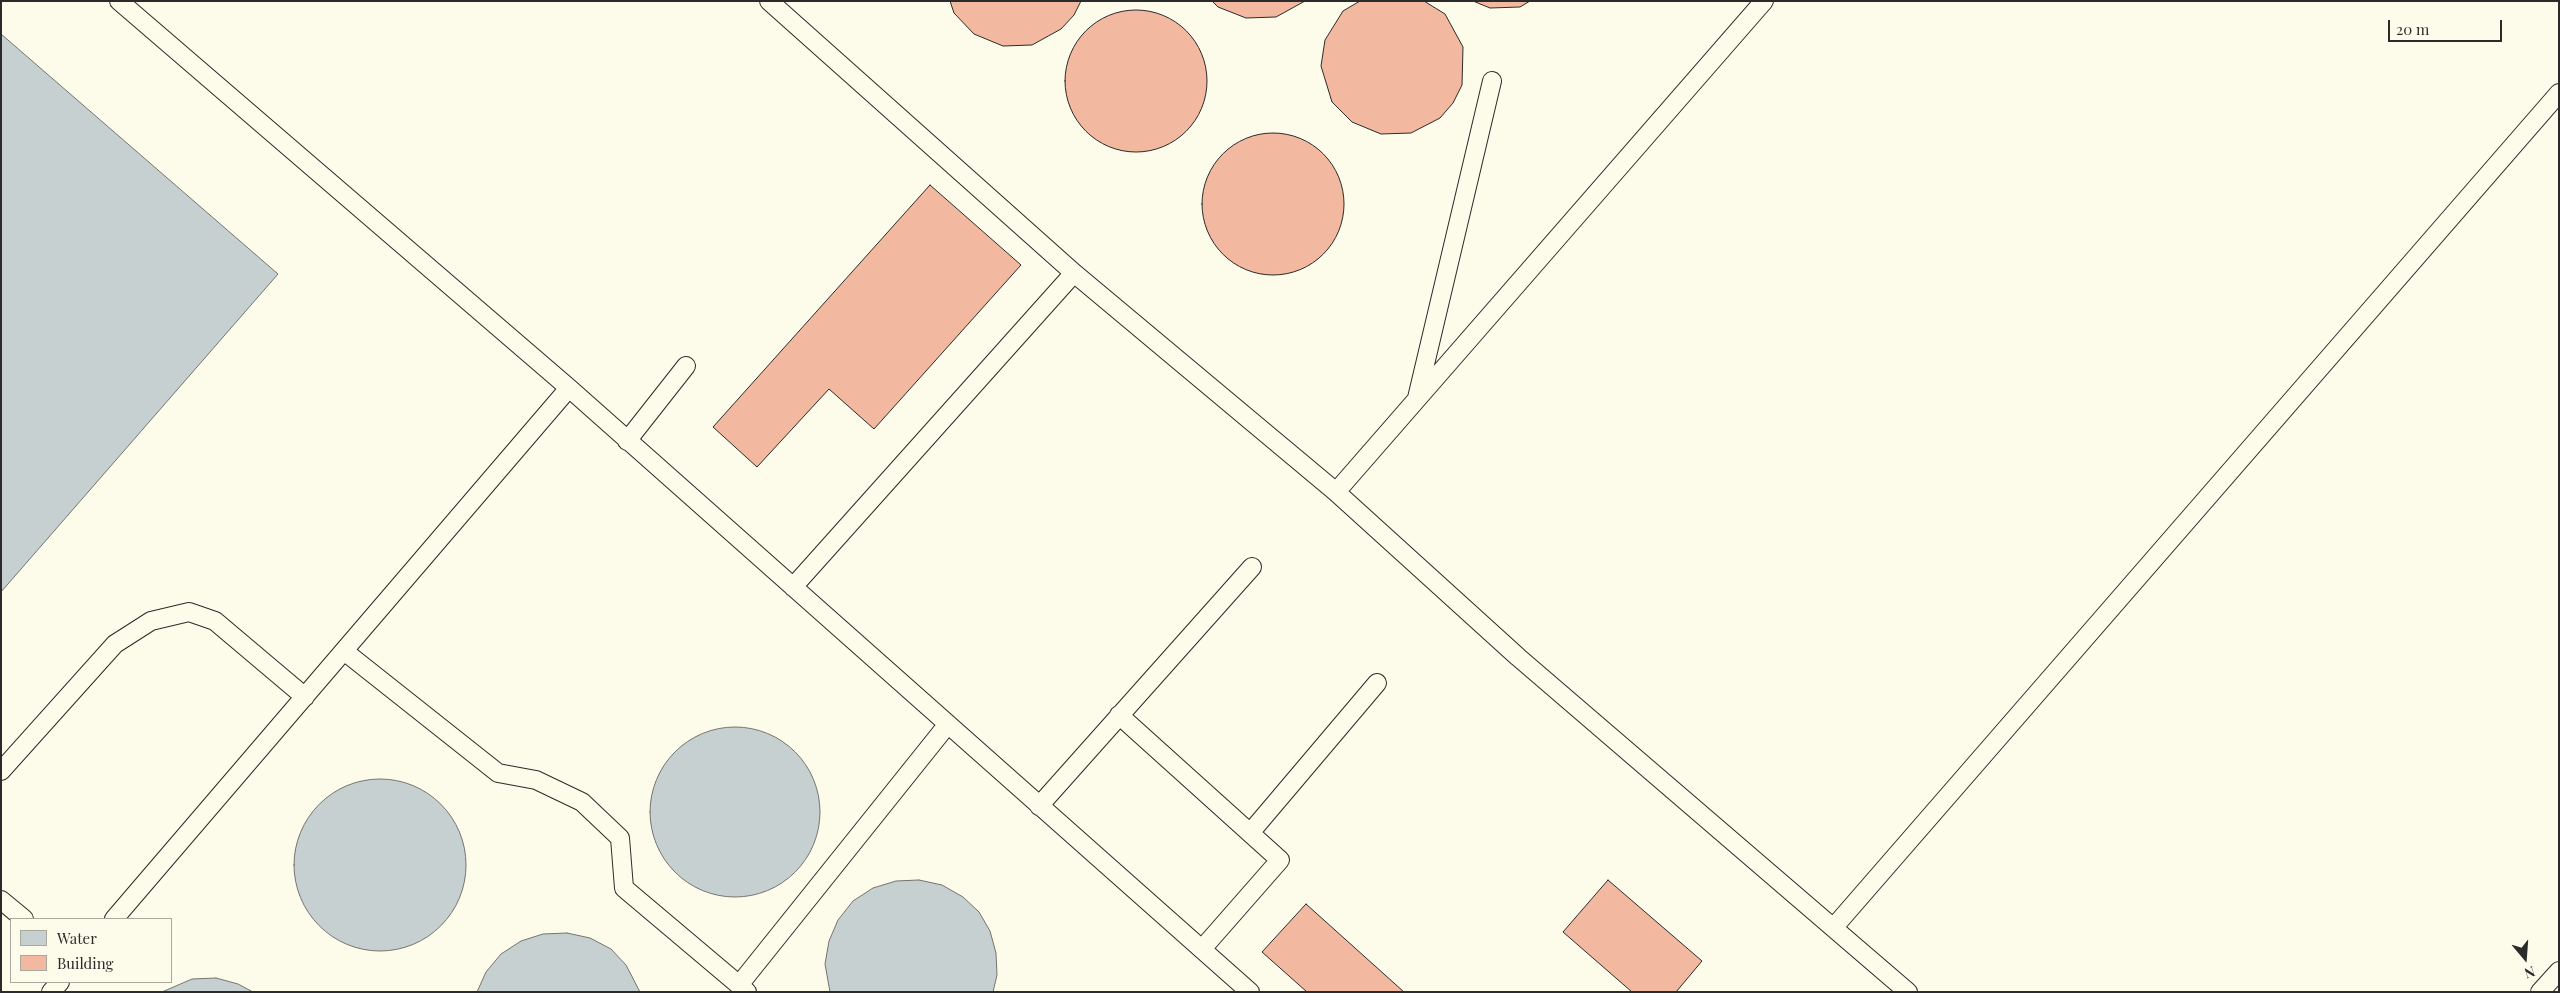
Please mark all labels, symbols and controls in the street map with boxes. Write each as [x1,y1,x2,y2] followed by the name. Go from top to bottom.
[2390,10,2504,42] scale bar
[2396,19,2429,39] text: 20 m
[10,918,172,983] legend
[57,928,97,948] text: Water
[2500,933,2550,983] north arrow
[57,953,113,973] text: Building
[2522,962,2538,983] text: N

